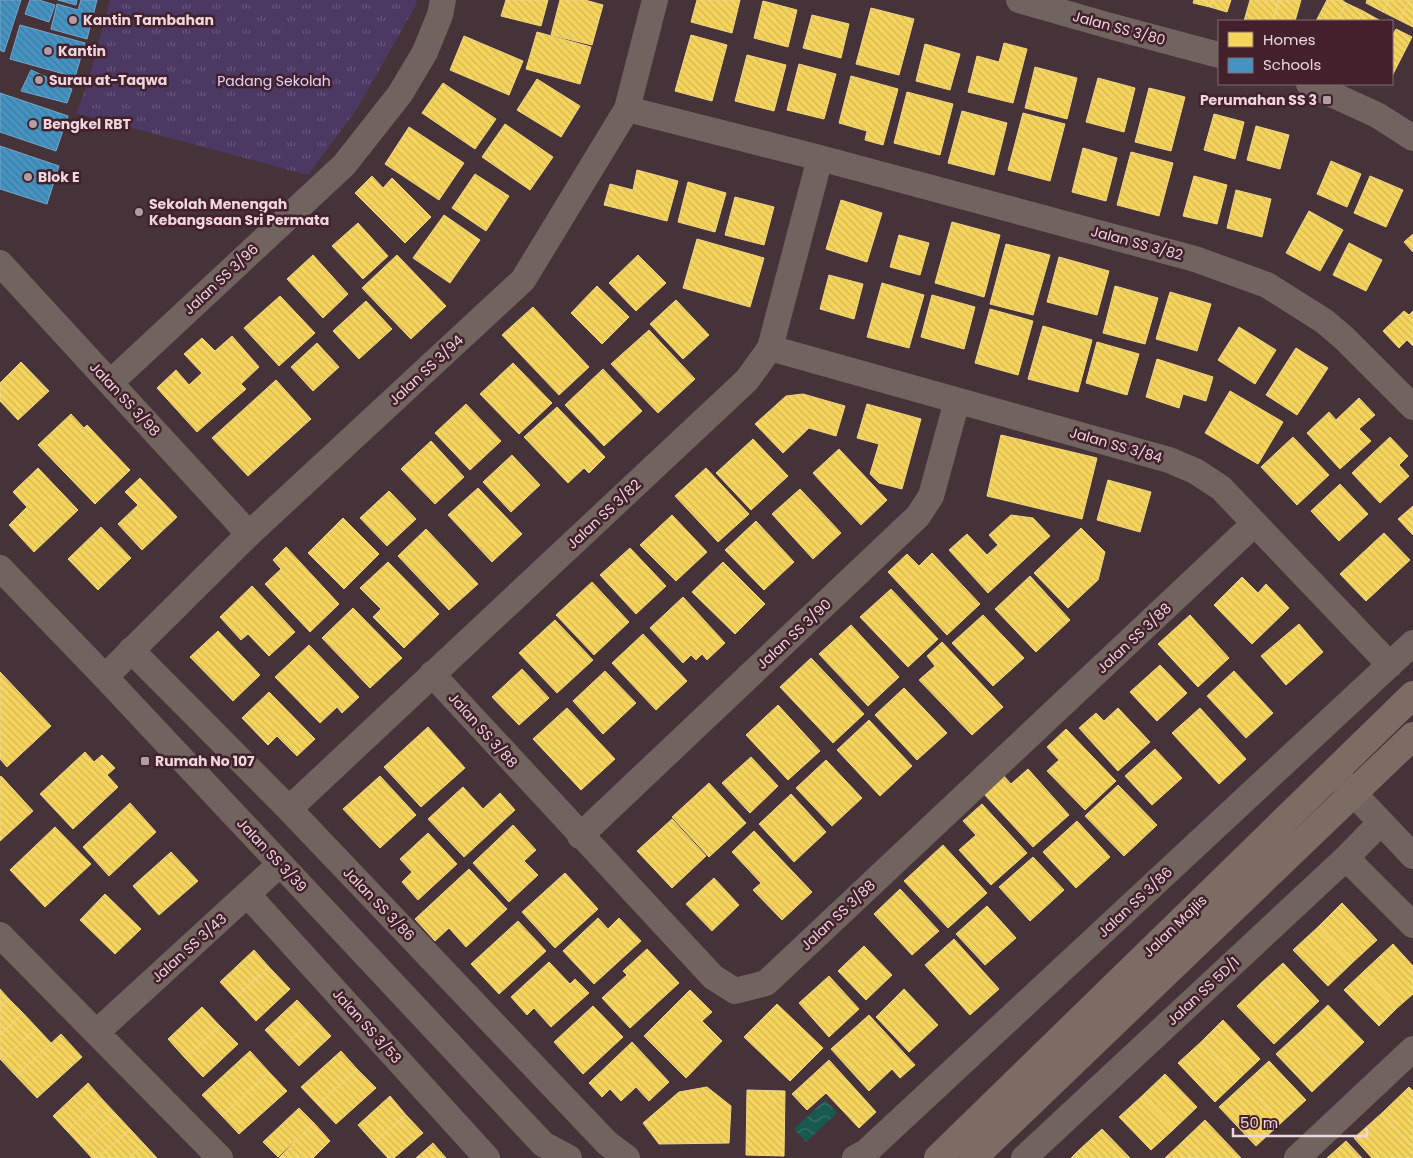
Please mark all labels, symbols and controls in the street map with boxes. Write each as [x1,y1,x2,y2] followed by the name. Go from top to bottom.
[1070,6,1168,50] street label: Jalan SS 3/80
[83,10,214,30] place label: Kantin Tambahan
[67,14,79,26] marker: Kantin Tambahan
[1218,20,1393,85] legend
[1263,29,1316,50] text: Homes
[58,41,106,61] place label: Kantin
[42,45,54,57] marker: Kantin
[1263,54,1321,75] text: Schools
[49,70,167,90] place label: Surau at-Taqwa
[217,71,331,91] park label: Padang Sekolah
[33,74,45,86] marker: Surau at-Taqwa
[1200,90,1317,110] place label: Perumahan SS 3
[1321,94,1333,106] marker: Perumahan SS 3
[43,114,131,134] place label: Bengkel RBT
[27,118,39,130] marker: Bengkel RBT
[38,167,79,187] place label: Blok E
[22,171,34,183] marker: Blok E
[149,194,329,230] place label: Sekolah Menengah Kebangsaan Sri Permata
[133,206,145,218] marker: Sekolah Menengah Kebangsaan Sri Permata
[1089,221,1185,265] street label: Jalan SS 3/82
[179,239,263,319] street label: Jalan SS 3/96
[384,330,468,410] street label: Jalan SS 3/94
[85,357,165,441] street label: Jalan SS 3/98
[1067,422,1165,468] street label: Jalan SS 3/84
[563,474,645,554] street label: Jalan SS 3/82
[752,594,836,674] street label: Jalan SS 3/90
[1092,598,1176,678] street label: Jalan SS 3/88
[444,688,522,772] street label: Jalan SS 3/88
[155,751,255,771] place label: Rumah No 107
[139,755,151,767] marker: Rumah No 107
[232,814,312,896] street label: Jalan SS 3/39
[1093,862,1177,942] street label: Jalan SS 3/86
[339,863,419,945] street label: Jalan SS 3/86
[796,875,880,955] street label: Jalan SS 3/88
[1139,890,1211,962] street label: Jalan Majlis
[147,909,231,987] street label: Jalan SS 3/43
[1162,952,1244,1030] street label: Jalan SS 5D/1
[328,984,406,1068] street label: Jalan SS 3/53
[1233,1106,1367,1138] scale bar
[1240,1112,1278,1133] text: 50 m

